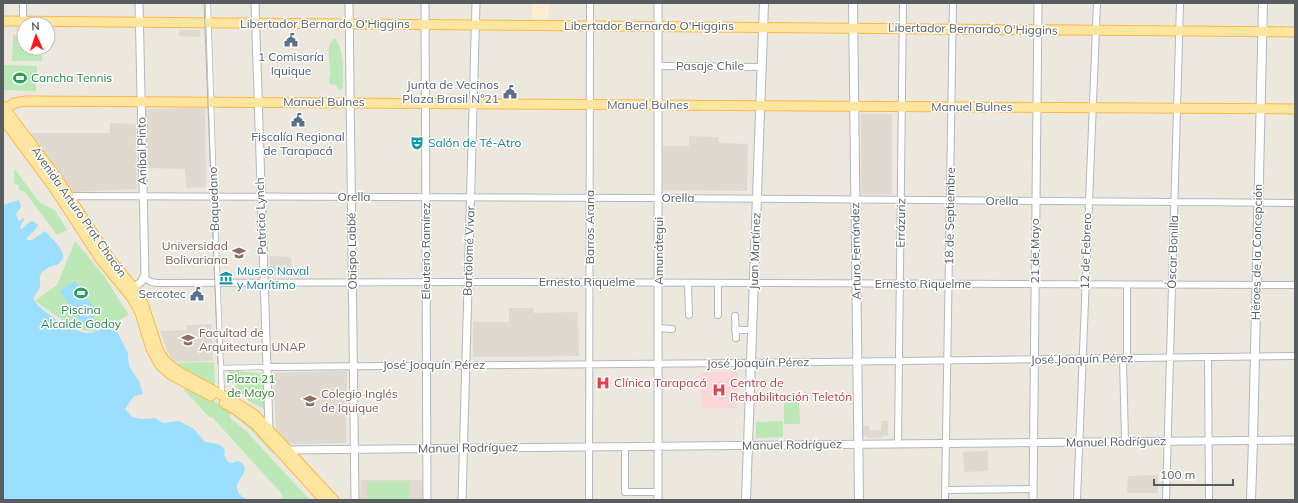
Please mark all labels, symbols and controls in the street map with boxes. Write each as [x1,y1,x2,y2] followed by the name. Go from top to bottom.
[16,16,56,56] north arrow
[240,16,410,31] street label: Libertador Bernardo O'Higgins
[564,18,734,33] street label: Libertador Bernardo O'Higgins
[31,19,40,33] text: N
[888,20,1058,37] street label: Libertador Bernardo O'Higgins
[283,32,299,48] public building icon: 1 Comisaría Iquique
[258,49,324,78] place label: 1 Comisaría Iquique
[676,58,744,73] street label: Pasaje Chile
[12,70,28,86] sports icon: Cancha Tennis
[31,70,112,85] place label: Cancha Tennis
[402,77,499,106] place label: Junta de Vecinos Plaza Brasil N°21
[502,84,518,100] public building icon: Junta de Vecinos Plaza Brasil N°21
[283,94,365,109] street label: Manuel Bulnes
[607,97,689,112] street label: Manuel Bulnes
[931,99,1013,114] street label: Manuel Bulnes
[290,112,306,128] public building icon: Fiscalía Regional de Tarapacá
[133,117,150,185] street label: Aníbal Pinto
[251,129,345,158] place label: Fiscalía Regional de Tarapacá
[409,135,425,151] theatre icon: Salón de Té-Atro
[428,135,521,150] place label: Salón de Té-Atro
[28,143,130,280] street label: Avenida Arturo Prat Chacón
[205,166,222,231] street label: Baquedano
[941,167,958,265] street label: 18 de Septiembre
[252,177,269,255] street label: Patricio Lynch
[1248,184,1265,320] street label: Héroes de la Concepción
[338,189,370,204] street label: Orella
[582,190,597,264] street label: Barros Arana
[662,190,694,205] street label: Orella
[986,193,1018,208] street label: Orella
[893,198,908,248] street label: Errázuriz
[418,202,433,300] street label: Eleuterio Ramírez
[847,202,864,300] street label: Arturo Fernández
[459,205,478,296] street label: Bartolomé Vivar
[343,212,360,290] street label: Obispo Labbé
[746,212,763,290] street label: Juan Martínez
[1077,212,1094,290] street label: 12 de Febrero
[1164,215,1181,289] street label: Óscar Bonilla
[651,217,666,285] street label: Amunátegui
[1027,218,1042,283] street label: 21 de Mayo
[162,238,228,267] place label: Universidad Bolivariana
[231,245,247,261] school or university icon: Universidad Bolivariana
[237,263,309,292] place label: Museo Naval y Marítimo
[218,270,234,286] museum icon: Museo Naval y Marítimo
[539,274,635,289] street label: Ernesto Riquelme
[875,276,971,291] street label: Ernesto Riquelme
[73,285,89,301] sports icon: Piscina Alcalde Godoy
[138,286,186,301] place label: Sercotec
[189,286,205,302] public building icon: Sercotec
[41,302,122,331] place label: Piscina Alcalde Godoy
[199,325,306,354] place label: Facultad de Arquitectura UNAP
[180,332,196,348] school or university icon: Facultad de Arquitectura UNAP
[1031,350,1133,367] street label: José Joaquín Pérez
[707,354,809,371] street label: José Joaquín Pérez
[383,357,485,372] street label: José Joaquín Pérez
[227,371,275,400] park label: Plaza 21 de Mayo
[595,375,611,391] hospital icon: Clínica Tarapacá
[614,375,707,390] place label: Clínica Tarapacá
[730,375,852,404] place label: Centro de Rehabilitación Teletón
[711,382,727,398] hospital icon: Centro de Rehabilitación Teletón
[321,386,398,415] place label: Colegio Inglés de Iquique
[302,393,318,409] school or university icon: Colegio Inglés de Iquique
[1066,433,1166,450] street label: Manuel Rodríguez
[742,436,842,453] street label: Manuel Rodríguez
[418,439,518,456] street label: Manuel Rodríguez
[1154,461,1233,487] scale bar
[1160,467,1195,482] text: 100 m

